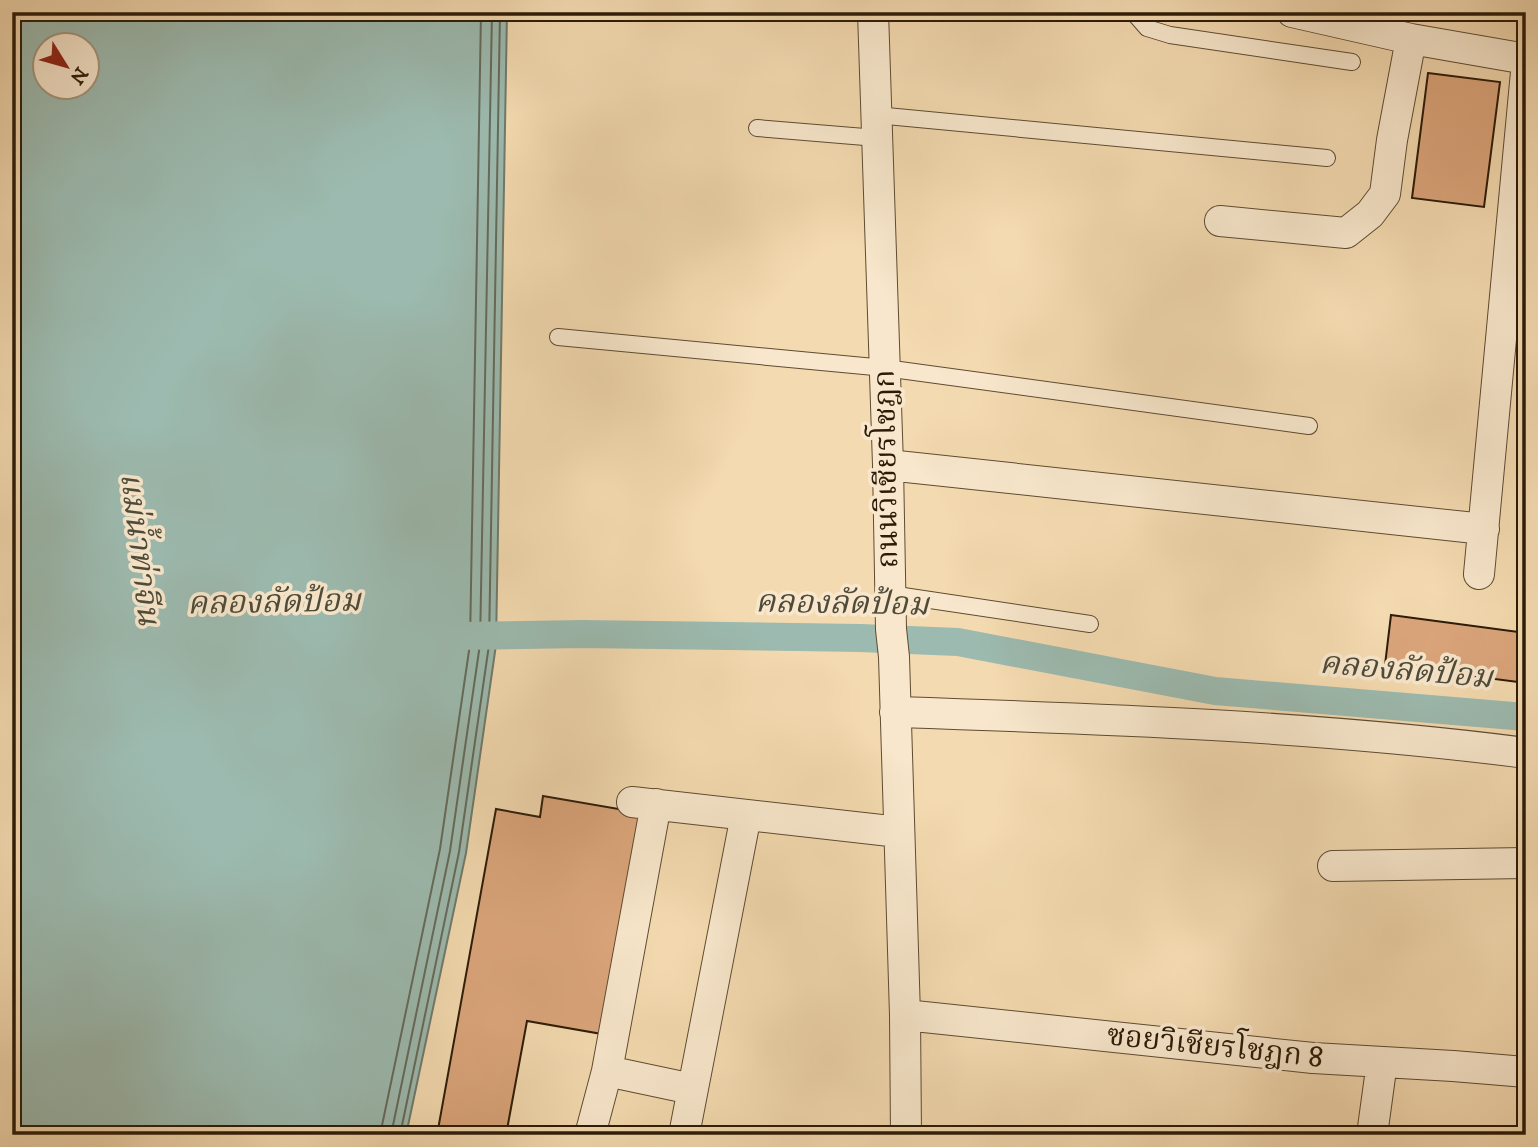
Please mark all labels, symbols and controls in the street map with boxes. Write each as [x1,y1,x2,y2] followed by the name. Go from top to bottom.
[32,32,102,102] north arrow
[64,62,92,89] text: N
[863,369,907,569] street label: ถนนวิเชียรโชฎก
[110,470,173,628] water label: แม่น้ำท่าจีน
[187,581,363,625] water label: คลองลัดป้อม
[755,582,931,626] water label: คลองลัดป้อม
[1318,644,1496,699] water label: คลองลัดป้อม
[1105,1013,1325,1077] street label: ซอยวิเชียรโชฎก 8

